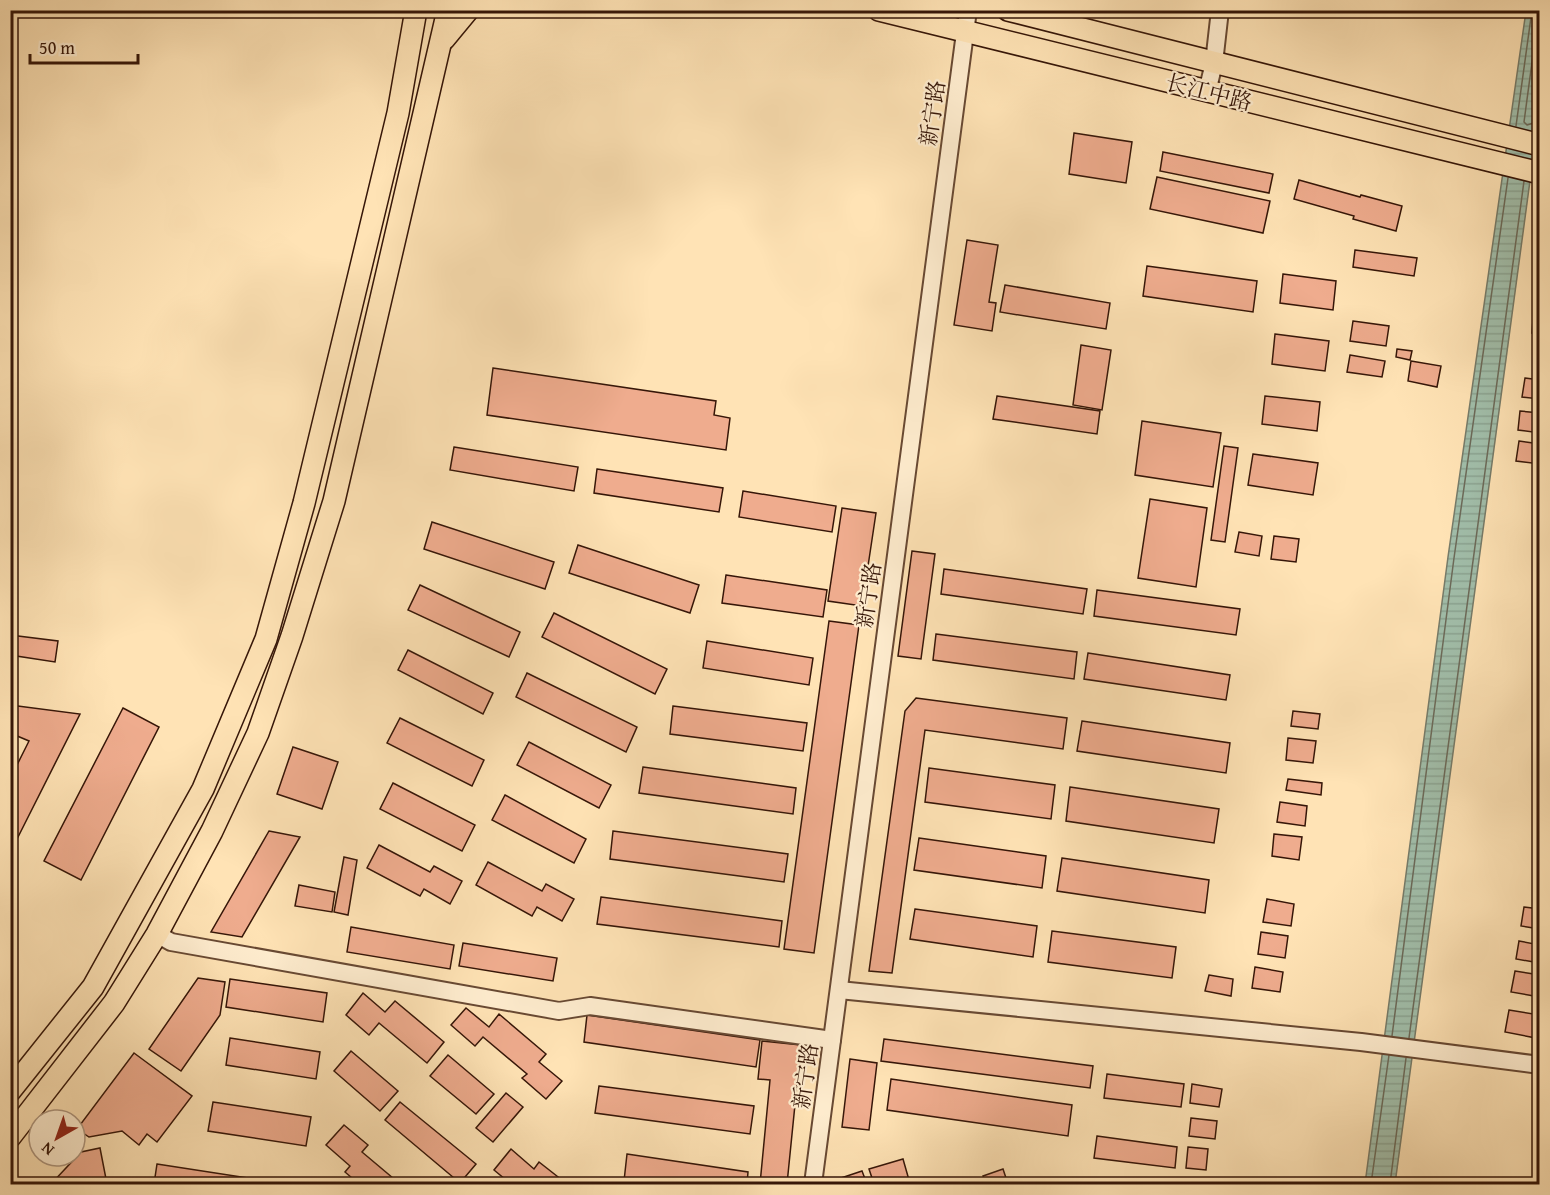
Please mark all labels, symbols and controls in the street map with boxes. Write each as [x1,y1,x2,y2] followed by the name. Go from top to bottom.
[30,27,138,65] scale bar
[39,34,75,61] text: 50 m
[1162,66,1256,118] street label: 长江中路
[912,78,952,148] street label: 新宁路
[848,560,888,630] street label: 新宁路
[785,1041,825,1111] street label: 新宁路
[27,1108,87,1168] north arrow
[35,1137,59,1162] text: N

